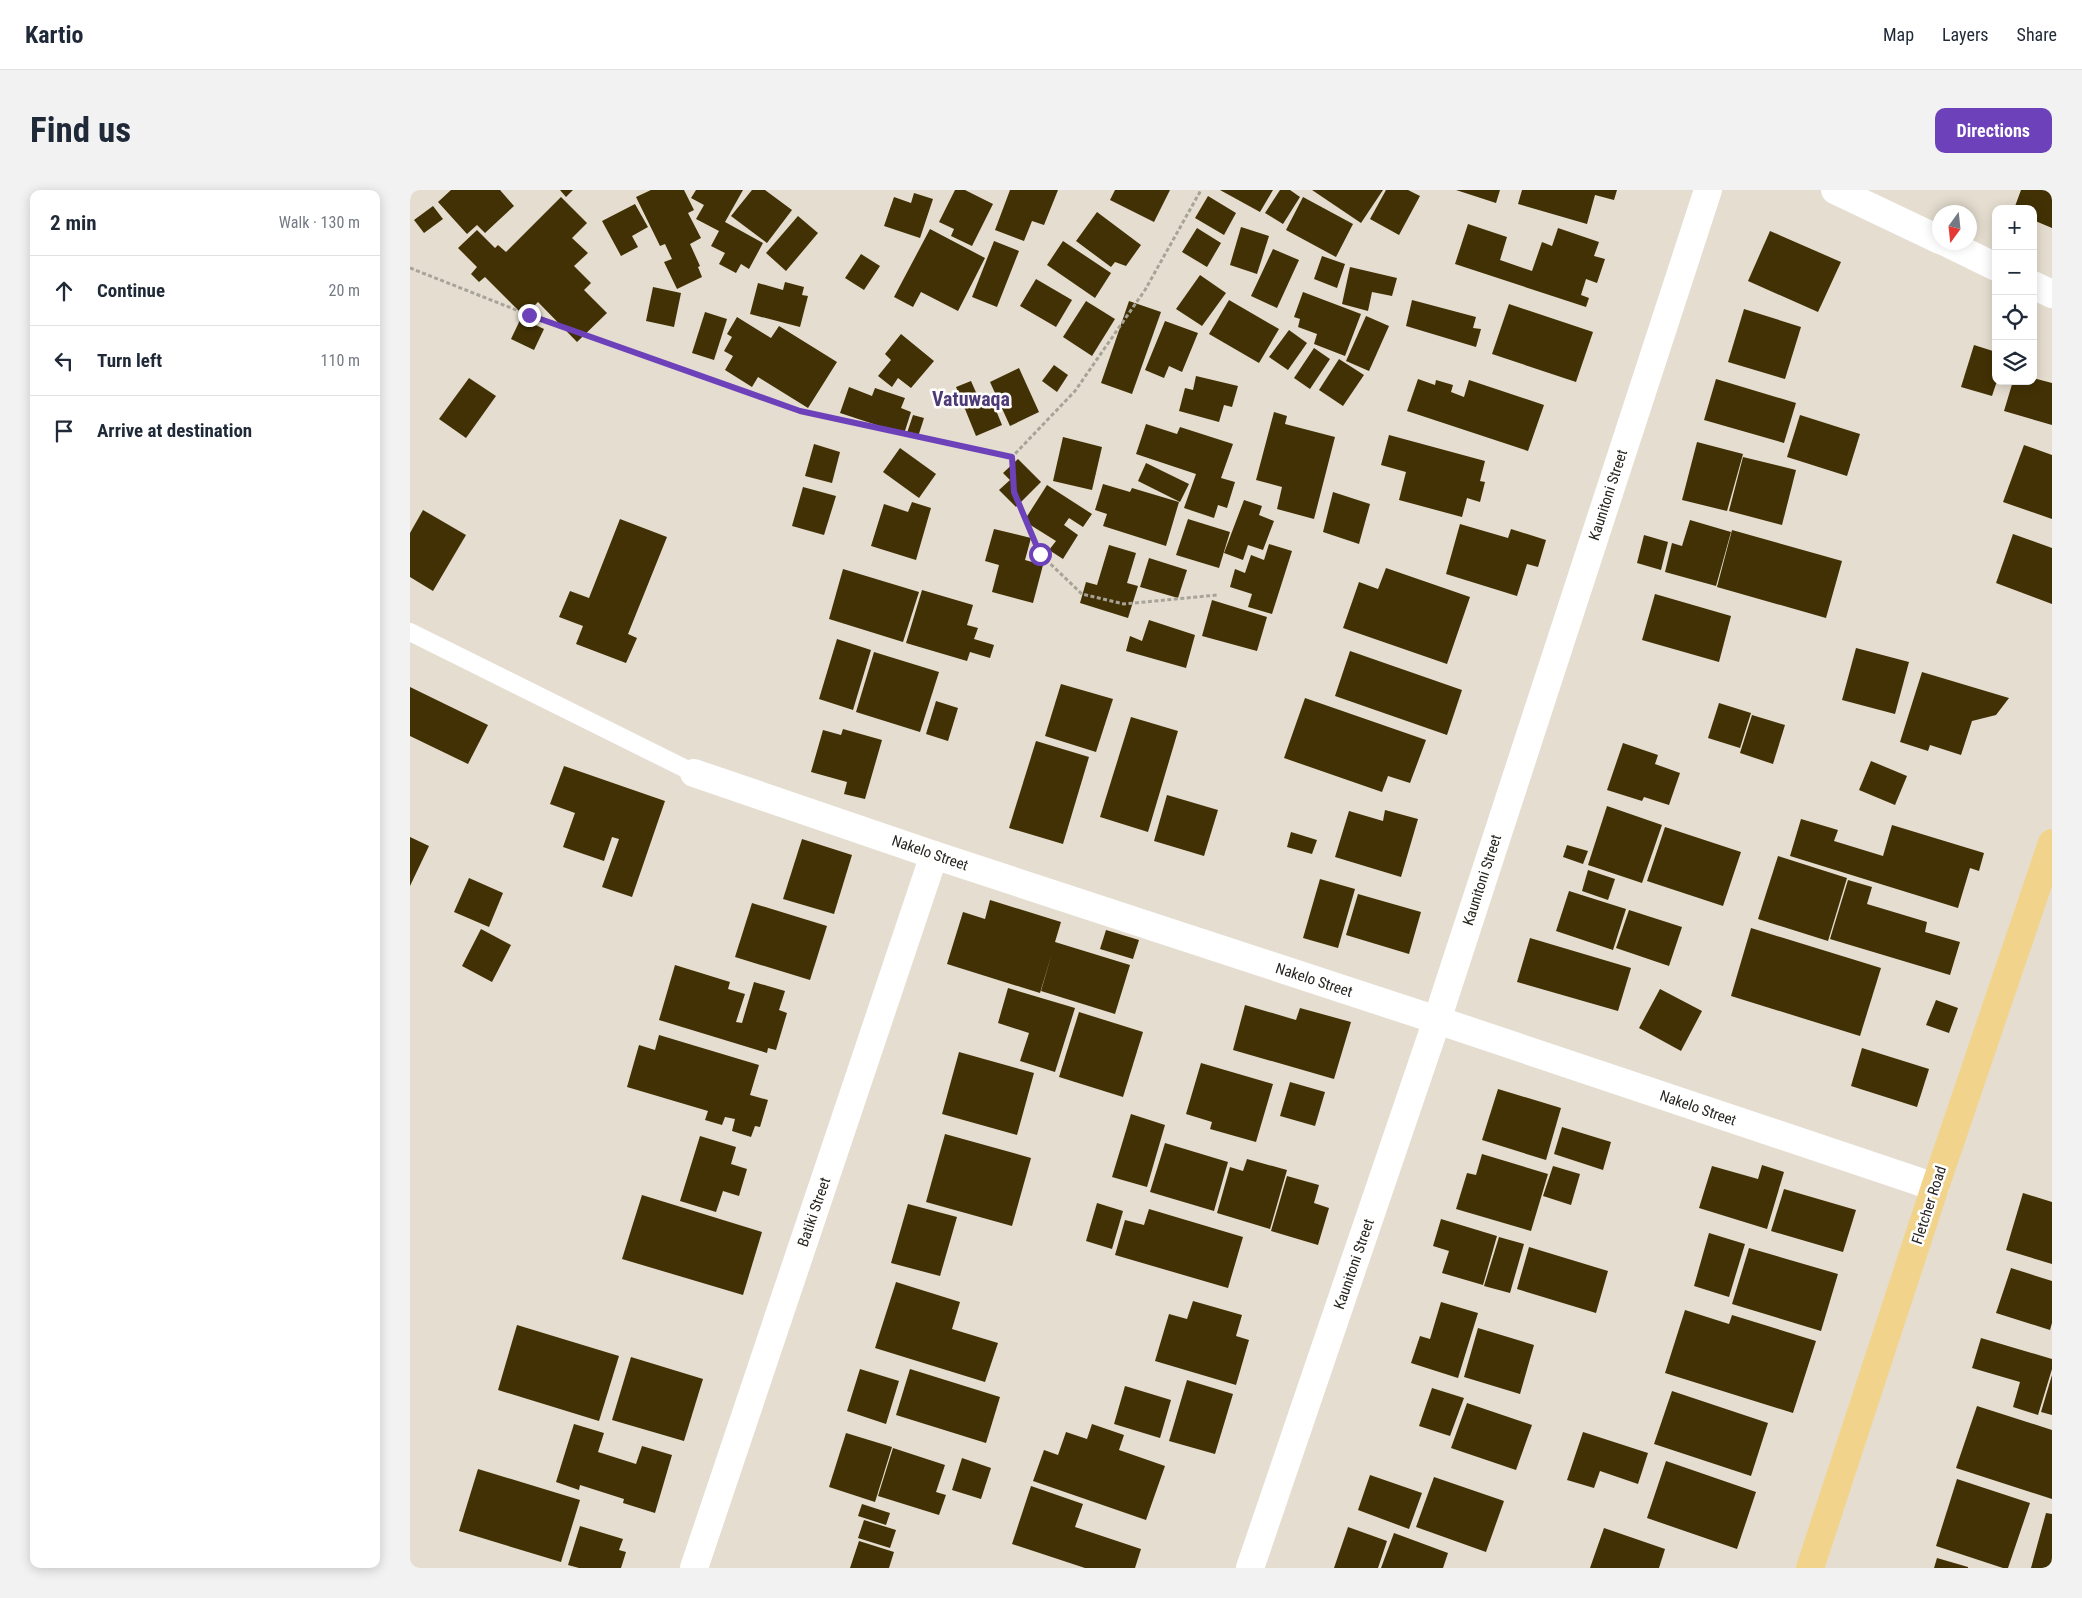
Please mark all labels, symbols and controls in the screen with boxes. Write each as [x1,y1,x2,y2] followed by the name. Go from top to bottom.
[25,21,83,49] text: Kartio
[1883,24,1914,45] text: Map
[1942,24,1989,45] text: Layers
[2017,24,2057,45] text: Share
[1935,108,2052,153] button: Directions
[30,110,131,151] text: Find us
[1932,205,1977,250] north arrow
[1992,205,2037,385] map controls
[1992,205,2037,250] button: +
[50,211,97,235] text: 2 min
[279,213,360,232] text: Walk · 130 m
[1992,250,2037,295] button: −
[50,277,78,305] icon: ahead
[97,279,165,302] text: Continue
[328,281,360,300] text: 20 m
[1992,295,2037,340] button: locate
[518,304,541,327] route end
[1992,340,2037,385] button: layers
[50,347,78,375] icon: left
[97,349,162,372] text: Turn left
[321,351,360,370] text: 110 m
[932,387,1010,411] district label: Vatuwaqa
[50,417,78,445] icon: arrive
[97,419,252,442] text: Arrive at destination
[1585,447,1631,543] street label: Kaunitoni Street
[1029,543,1052,566] route start
[889,832,971,874] street label: Nakelo Street
[1459,832,1505,928] street label: Kaunitoni Street
[1273,959,1355,1001] street label: Nakelo Street
[1657,1087,1739,1129] street label: Nakelo Street
[1908,1163,1950,1247] street label: Fletcher Road
[794,1175,834,1249] street label: Batiki Street
[1330,1216,1378,1312] street label: Kaunitoni Street

